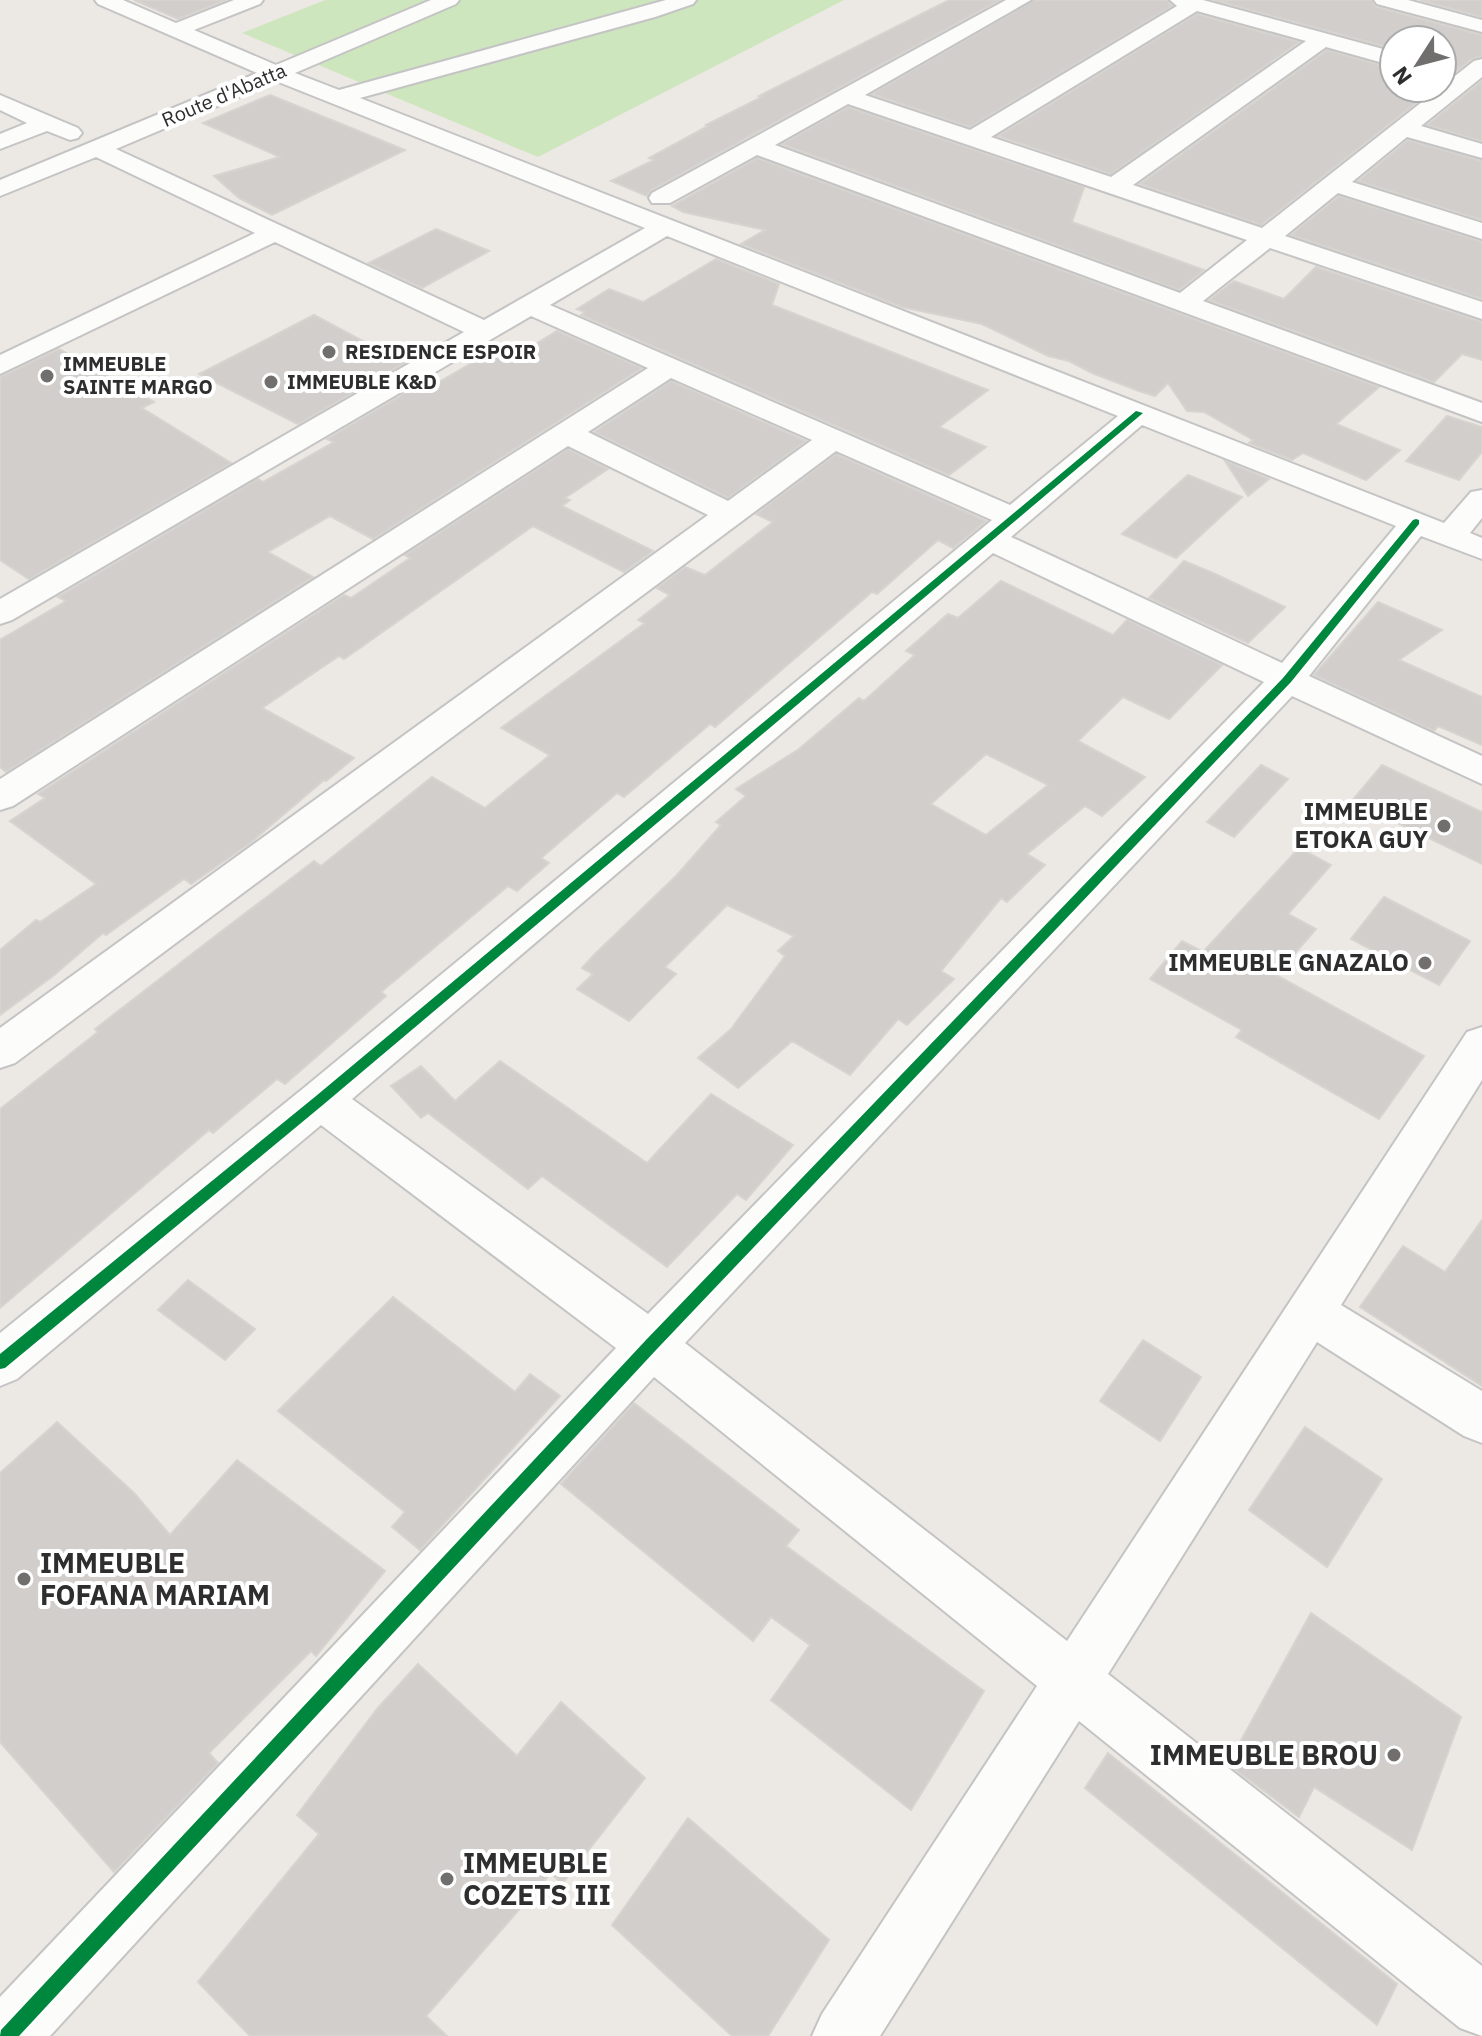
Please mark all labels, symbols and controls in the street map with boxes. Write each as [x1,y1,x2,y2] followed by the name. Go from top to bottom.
[1378,24,1458,104] north arrow
[157,56,290,133] street label: Route d'Abatta
[1385,61,1418,91] text: N
[345,338,536,365] place label: RESIDENCE ESPOIR
[320,343,338,361] marker: RESIDENCE ESPOIR
[63,350,213,400] place label: IMMEUBLE SAINTE MARGO
[38,367,56,385] marker: IMMEUBLE SAINTE MARGO
[287,368,437,395] place label: IMMEUBLE K&D
[262,373,280,391] marker: IMMEUBLE K&D
[1295,795,1428,855] place label: IMMEUBLE ETOKA GUY
[1435,817,1453,835] marker: IMMEUBLE ETOKA GUY
[1168,946,1409,978] place label: IMMEUBLE GNAZALO
[1416,954,1434,972] marker: IMMEUBLE GNAZALO
[40,1544,270,1613] place label: IMMEUBLE FOFANA MARIAM
[15,1570,33,1588] marker: IMMEUBLE FOFANA MARIAM
[1150,1736,1378,1773] place label: IMMEUBLE BROU
[1385,1746,1403,1764] marker: IMMEUBLE BROU
[463,1844,611,1913] place label: IMMEUBLE COZETS III
[438,1870,456,1888] marker: IMMEUBLE COZETS III

